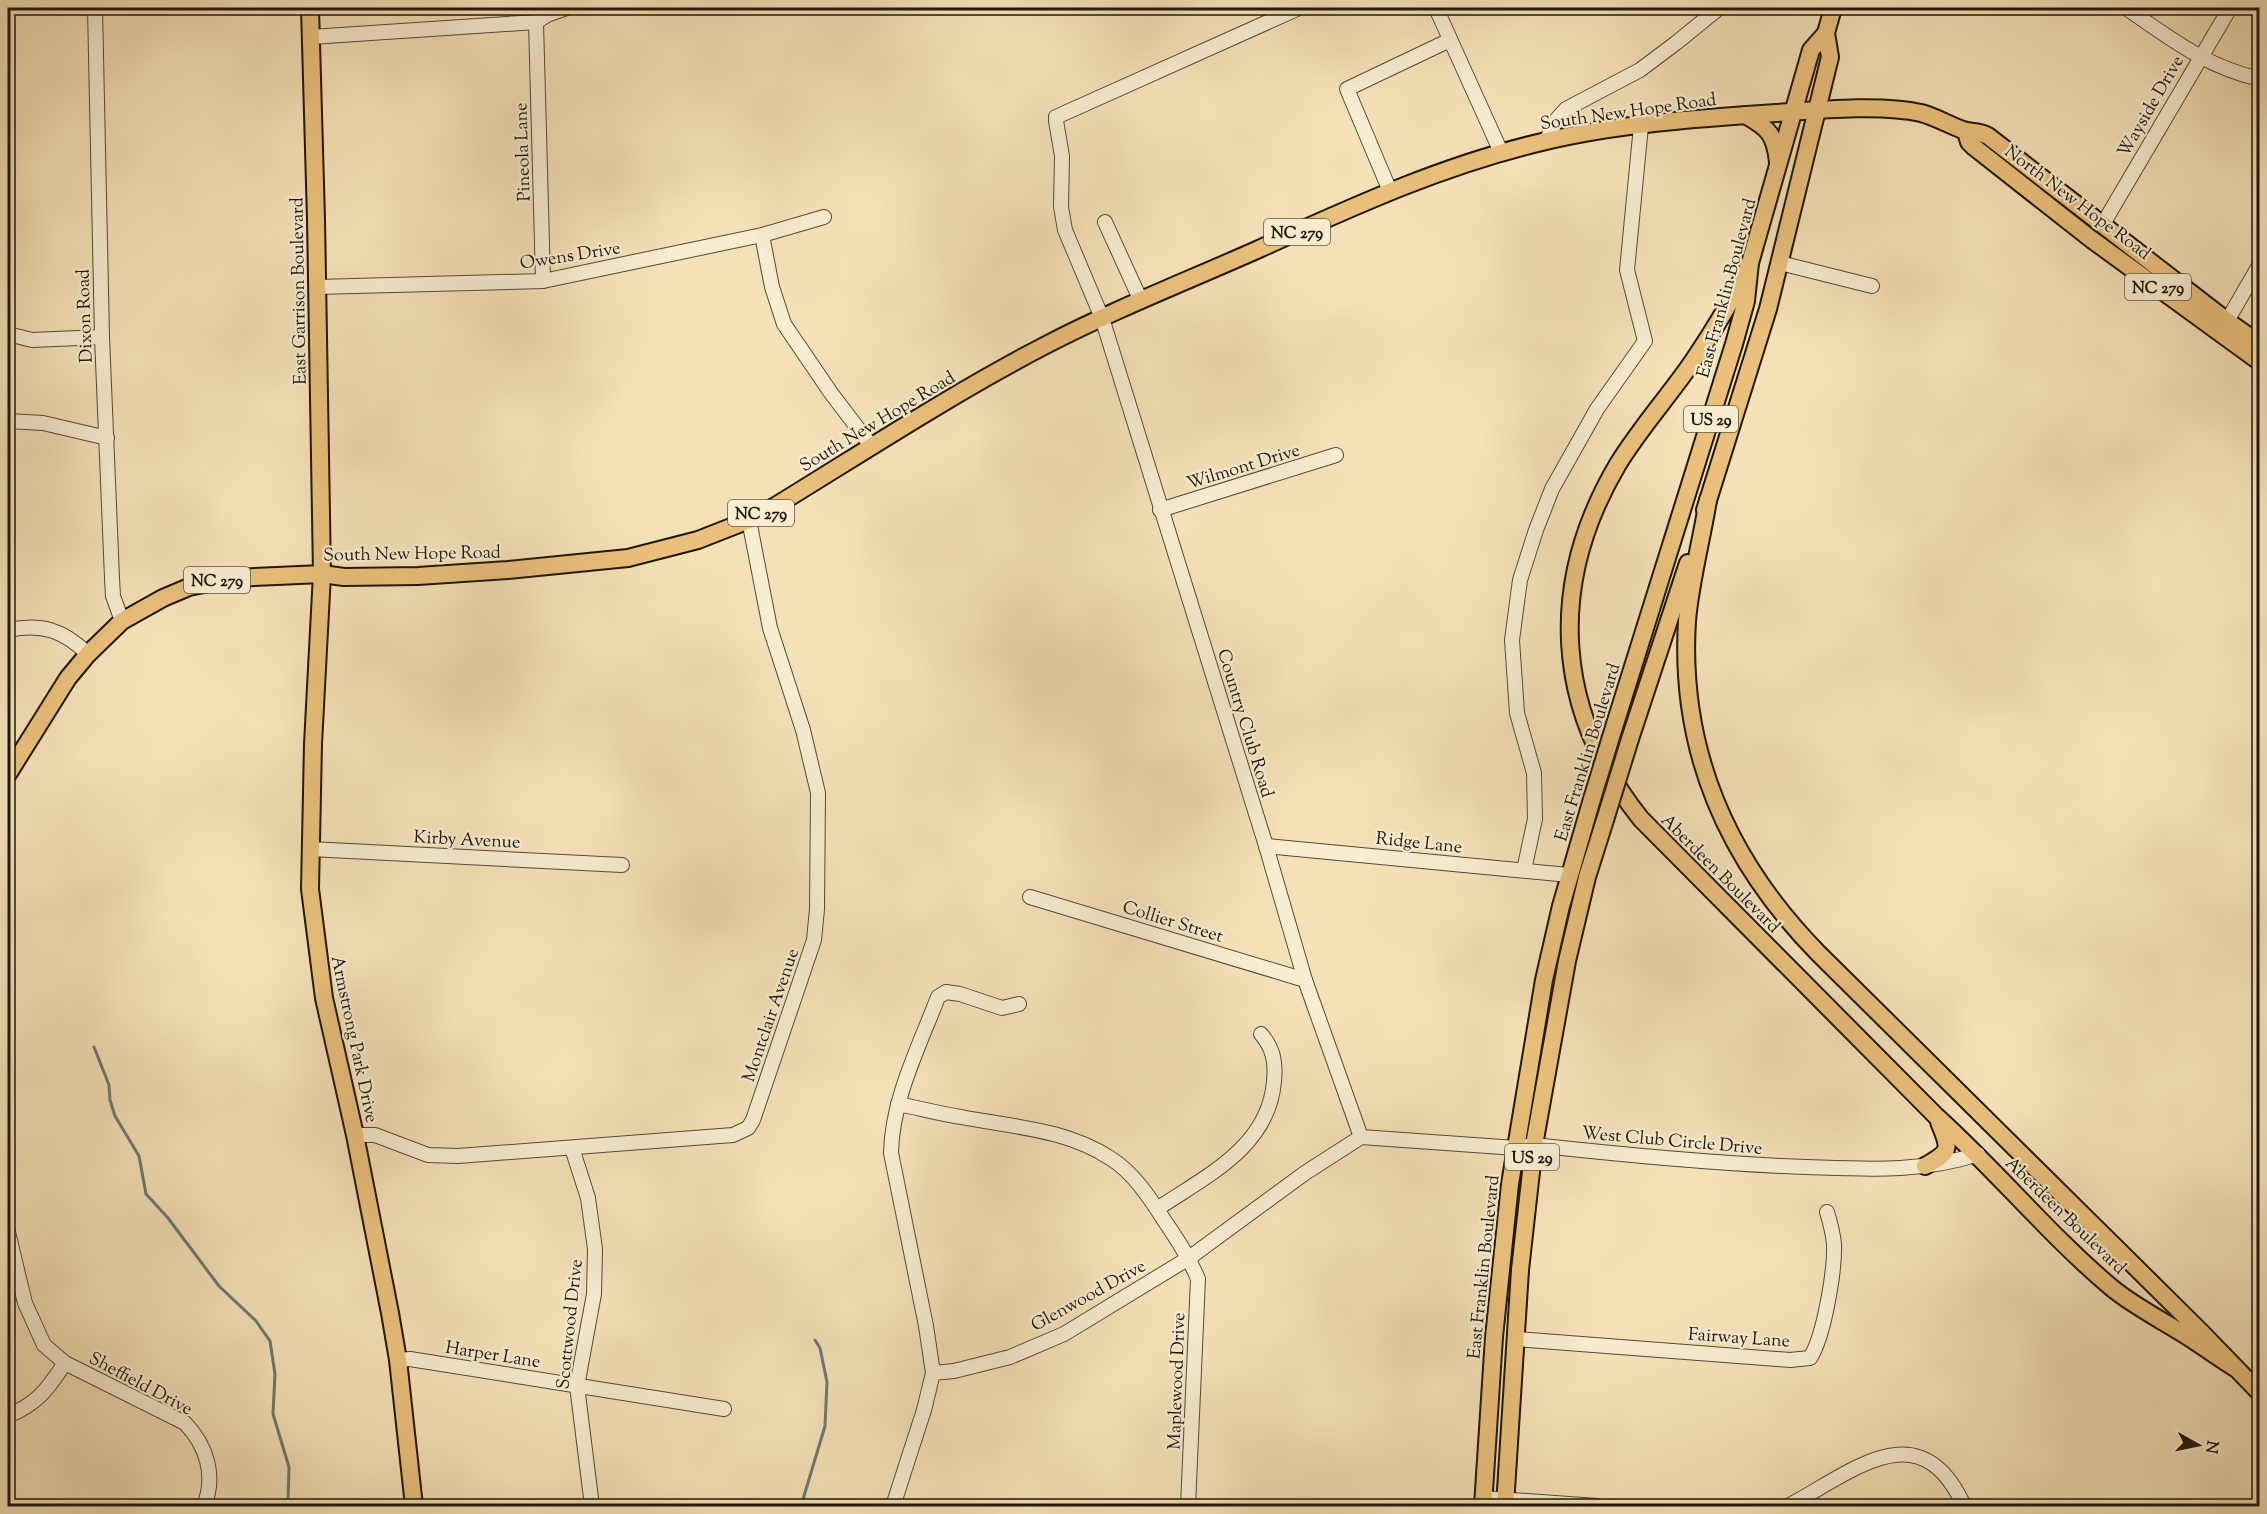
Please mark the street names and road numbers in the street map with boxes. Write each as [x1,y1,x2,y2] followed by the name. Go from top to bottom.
[2112,51,2191,163] street label: Wayside Drive
[1539,88,1718,138] street label: South New Hope Road
[509,102,539,202] street label: Pineola Lane
[1998,140,2155,267] street label: North New Hope Road
[1691,196,1764,381] street label: East Franklin Boulevard
[285,197,315,385] street label: East Garrison Boulevard
[1264,219,1330,245] road number: NC 279
[518,236,622,278] street label: Owens Drive
[71,269,101,363] street label: Dixon Road
[2125,274,2191,300] road number: NC 279
[795,366,961,480] street label: South New Hope Road
[1684,406,1738,432] road number: US 29
[1184,438,1304,498] street label: Wilmont Drive
[728,500,794,526] road number: NC 279
[323,540,501,570] street label: South New Hope Road
[184,567,250,593] road number: NC 279
[1209,646,1279,801] street label: Country Club Road
[1549,660,1628,845] street label: East Franklin Boulevard
[1654,809,1785,940] street label: Aberdeen Boulevard
[413,825,521,857] street label: Kirby Avenue
[1374,827,1463,861] street label: Ridge Lane
[1119,895,1226,951] street label: Collier Street
[737,945,807,1086] street label: Montclair Avenue
[323,953,383,1125] street label: Armstrong Park Drive
[1580,1121,1763,1163] street label: West Club Circle Drive
[1505,1144,1559,1170] road number: US 29
[1998,1152,2131,1281] street label: Aberdeen Boulevard
[1462,1174,1508,1361] street label: East Franklin Boulevard
[1027,1254,1151,1339] street label: Glenwood Drive
[551,1258,591,1391] street label: Scottwood Drive
[1163,1312,1193,1450] street label: Maplewood Drive
[1687,1322,1791,1356] street label: Fairway Lane
[443,1336,542,1376] street label: Harper Lane
[83,1346,197,1423] street label: Sheffield Drive

